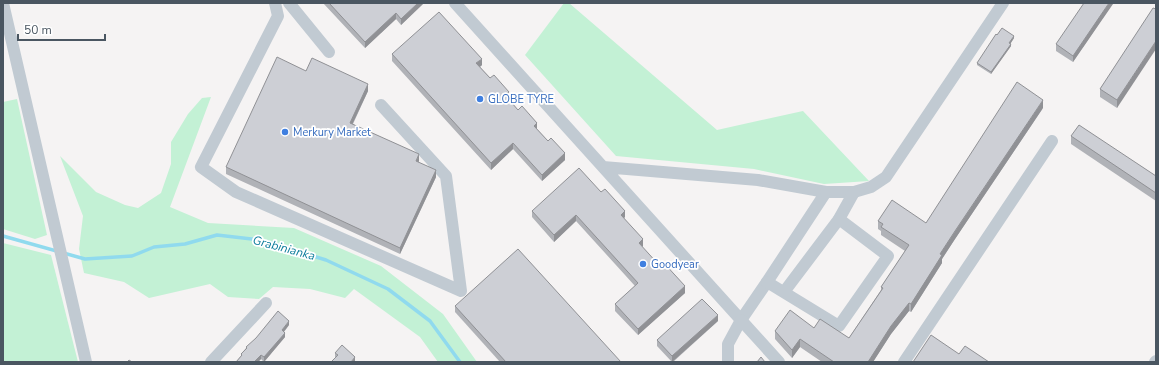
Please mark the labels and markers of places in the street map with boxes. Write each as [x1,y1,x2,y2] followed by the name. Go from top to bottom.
[488,92,554,107] place label: GLOBE TYRE
[475,94,485,104] marker: GLOBE TYRE
[293,125,371,140] place label: Merkury Market
[280,127,290,137] marker: Merkury Market
[651,257,699,272] place label: Goodyear
[638,259,648,269] marker: Goodyear

